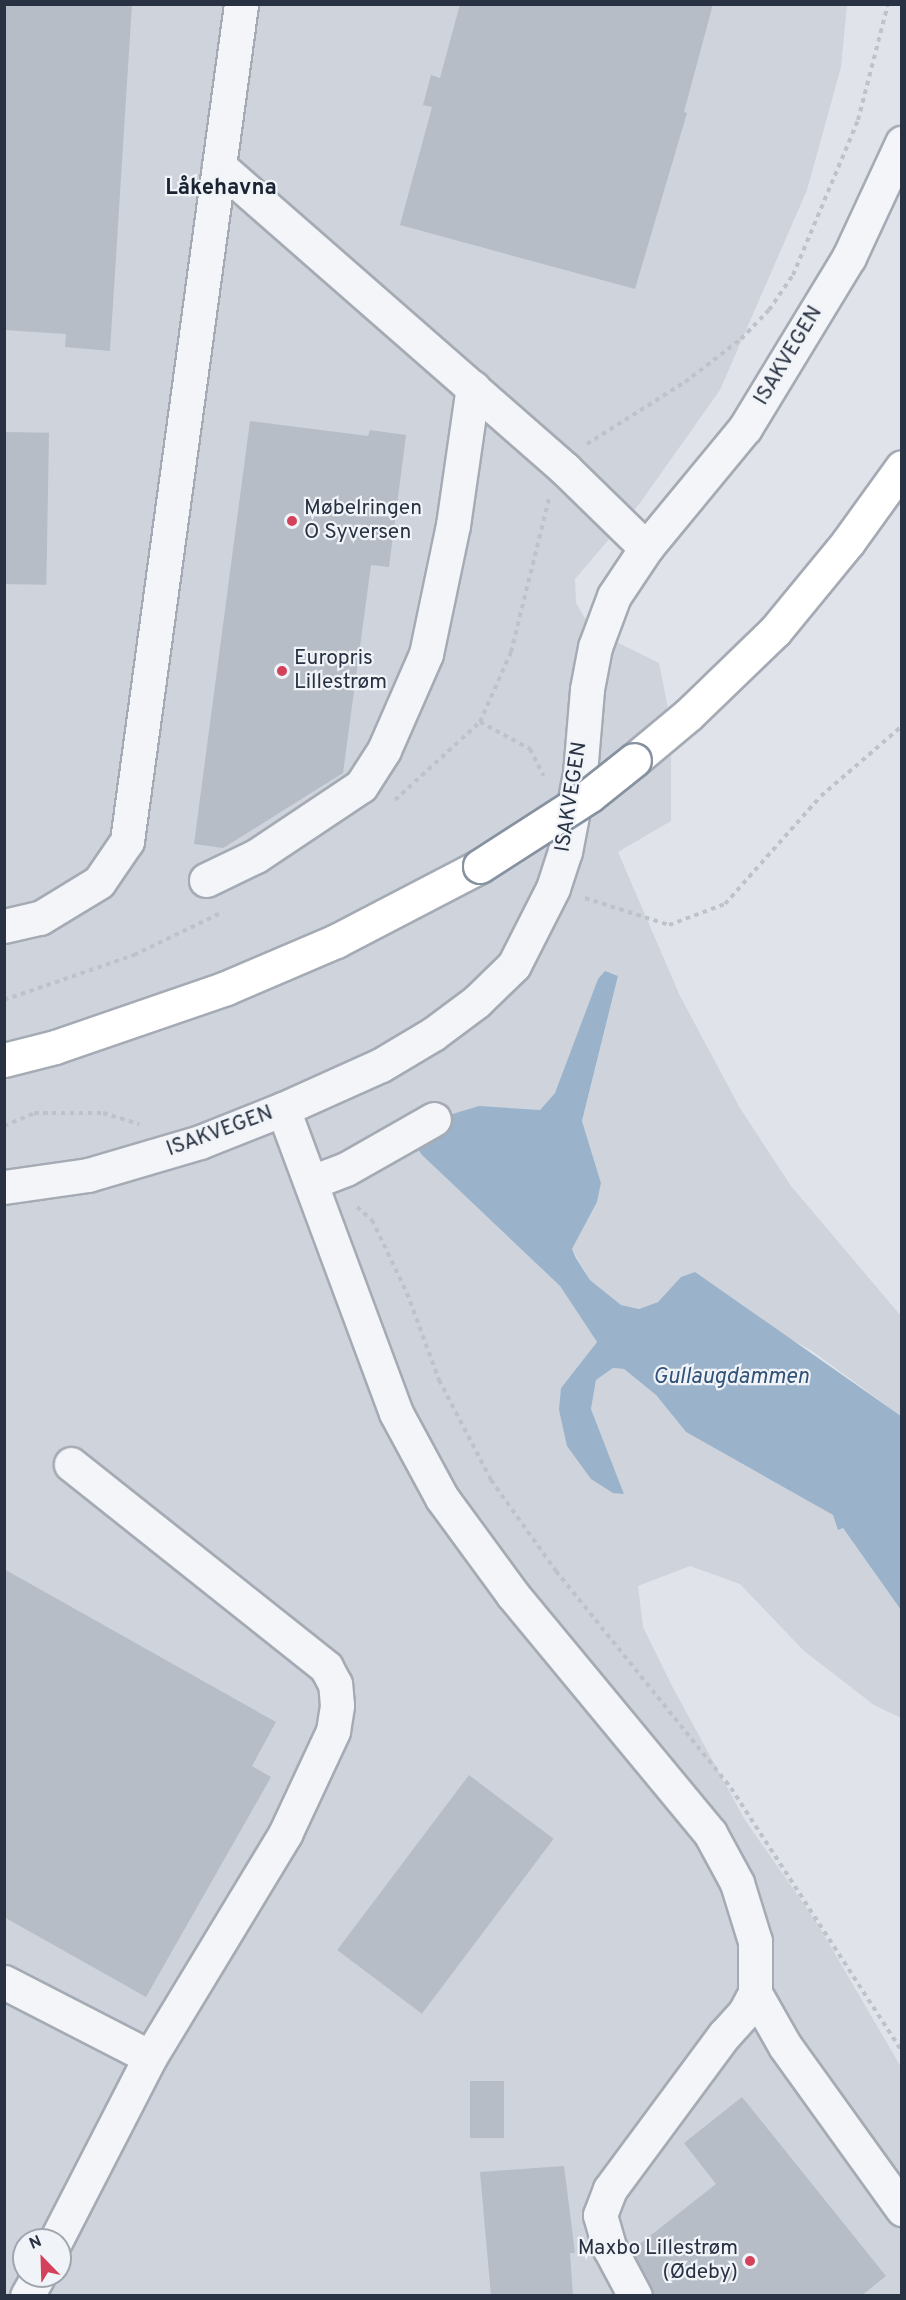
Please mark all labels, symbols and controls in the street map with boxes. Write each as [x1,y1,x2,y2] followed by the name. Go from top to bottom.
[165,176,277,202] district label: Låkehavna
[749,302,829,410] street label: ISAKVEGEN
[304,496,422,546] place label: Møbelringen O Syversen
[285,514,299,528] marker: Møbelringen O Syversen
[294,646,387,696] place label: Europris Lillestrøm
[275,664,289,678] marker: Europris Lillestrøm
[551,740,593,854] street label: ISAKVEGEN
[163,1101,277,1163] street label: ISAKVEGEN
[653,1365,809,1391] water label: Gullaugdammen
[12,2228,72,2288] north arrow
[27,2232,45,2255] text: N
[578,2236,738,2286] place label: Maxbo Lillestrøm (Ødeby)
[743,2254,757,2268] marker: Maxbo Lillestrøm (Ødeby)

